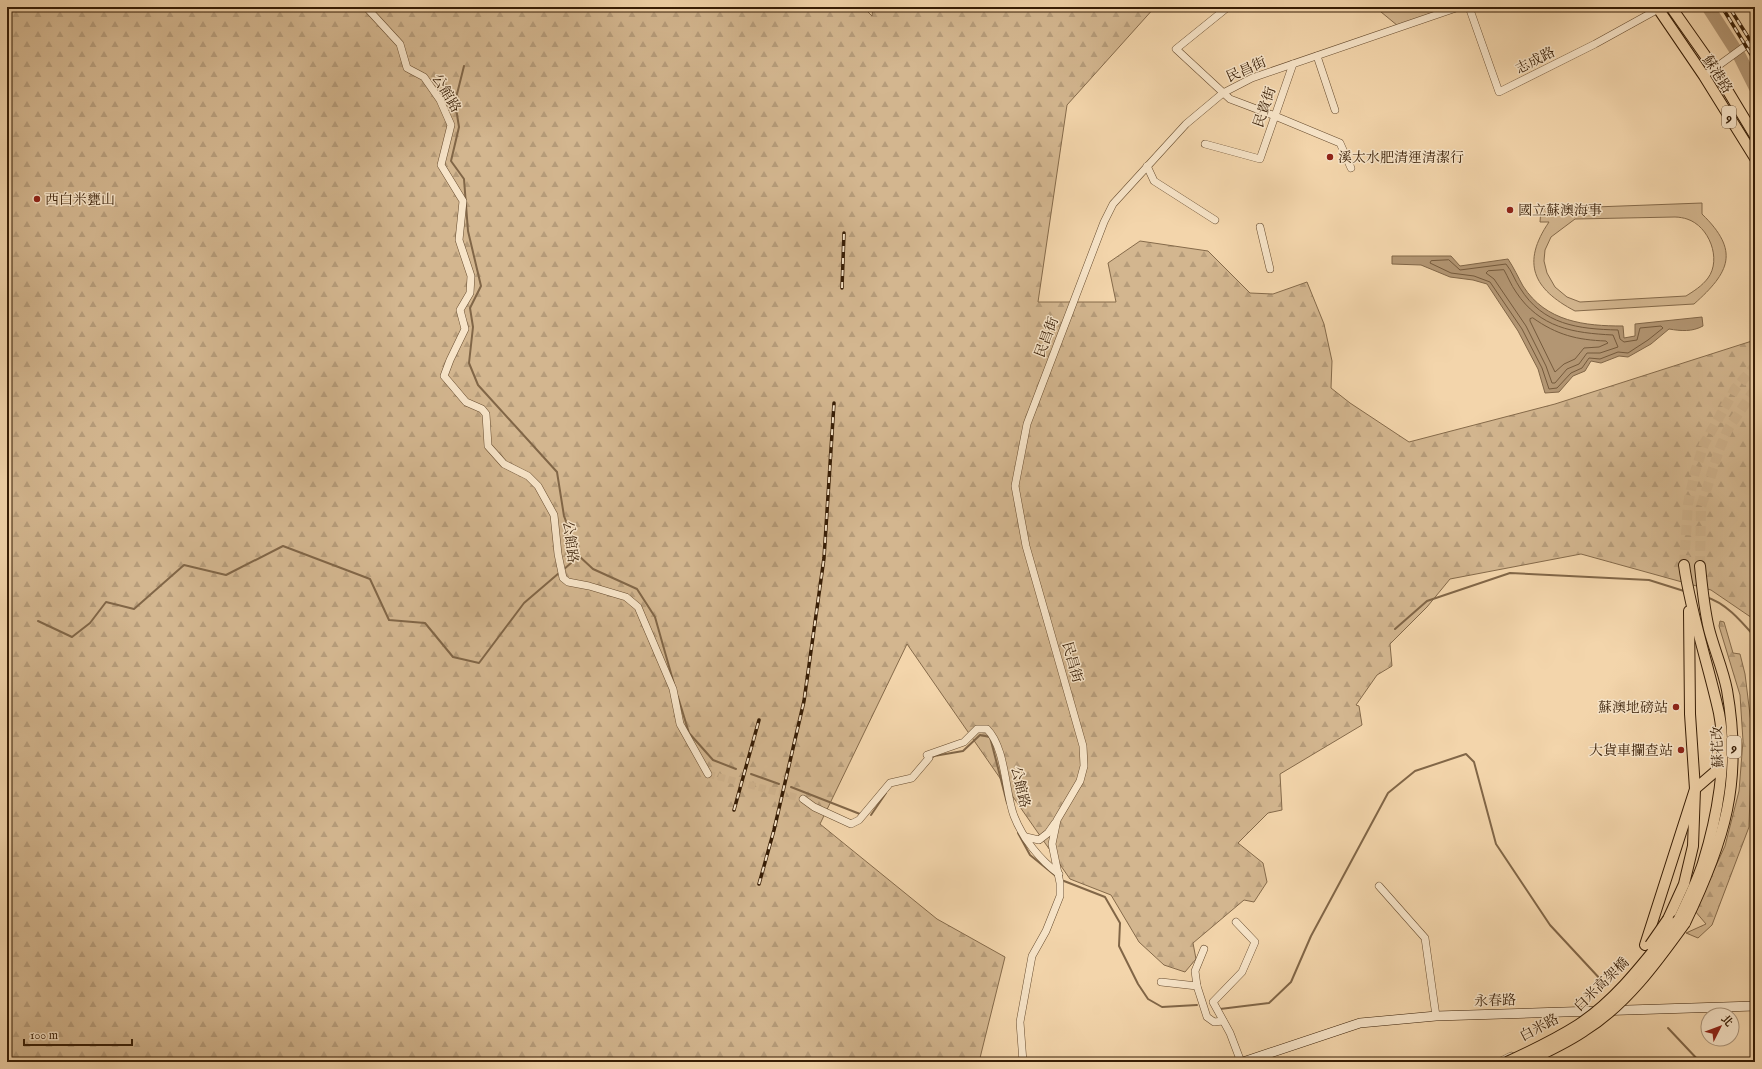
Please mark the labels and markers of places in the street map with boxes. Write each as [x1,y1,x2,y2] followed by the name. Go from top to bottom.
[1338,149,1464,167] place label: 溪太水肥清運清潔行
[1325,152,1335,162] marker: 溪太水肥清運清潔行
[45,191,115,209] place label: 西白米甕山
[32,194,42,204] marker: 西白米甕山
[1518,202,1602,220] place label: 國立蘇澳海事
[1505,205,1515,215] marker: 國立蘇澳海事
[1598,699,1668,717] place label: 蘇澳地磅站
[1671,702,1681,712] marker: 蘇澳地磅站
[1589,742,1673,760] place label: 大貨車攔查站
[1676,745,1686,755] marker: 大貨車攔查站

